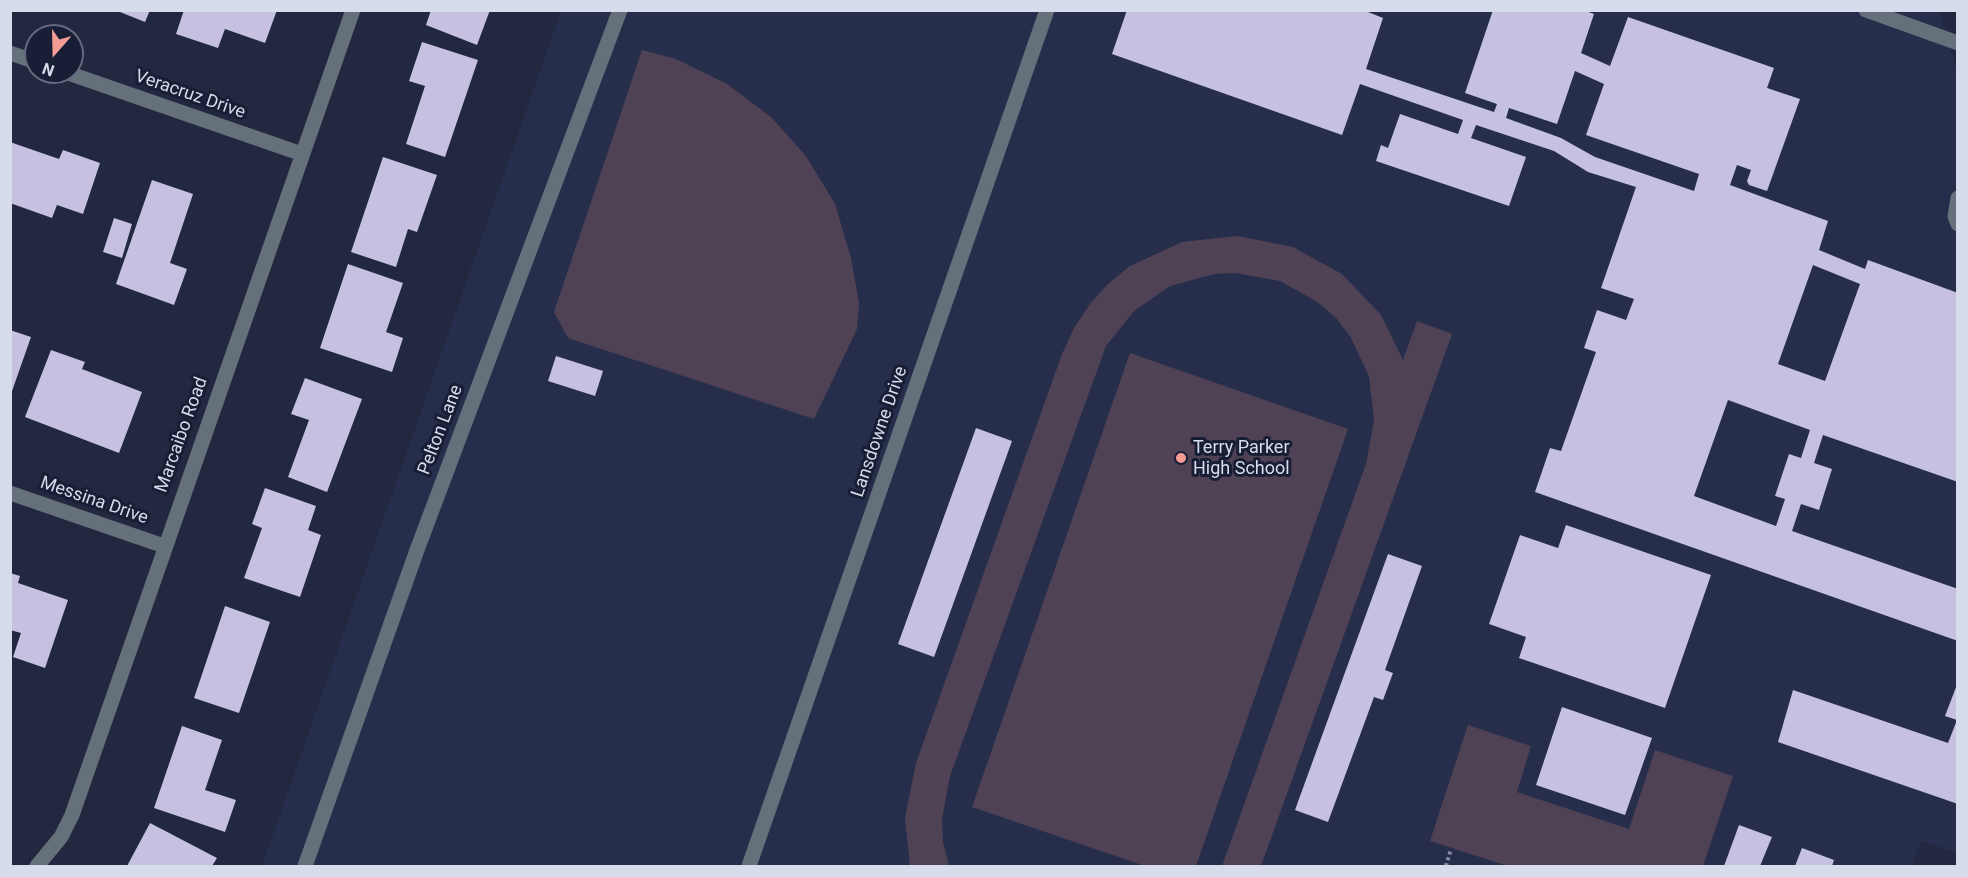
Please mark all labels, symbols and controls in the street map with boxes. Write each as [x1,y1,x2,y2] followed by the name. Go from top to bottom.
[24,24,84,84] north arrow
[40,59,57,80] text: N
[132,66,248,124] street label: Veracruz Drive
[847,364,913,500] street label: Lansdowne Drive
[151,374,213,496] street label: Marcaibo Road
[414,382,468,478] street label: Pelton Lane
[1193,437,1290,480] place label: Terry Parker High School
[1174,451,1188,465] marker: Terry Parker High School
[37,472,151,530] street label: Messina Drive

